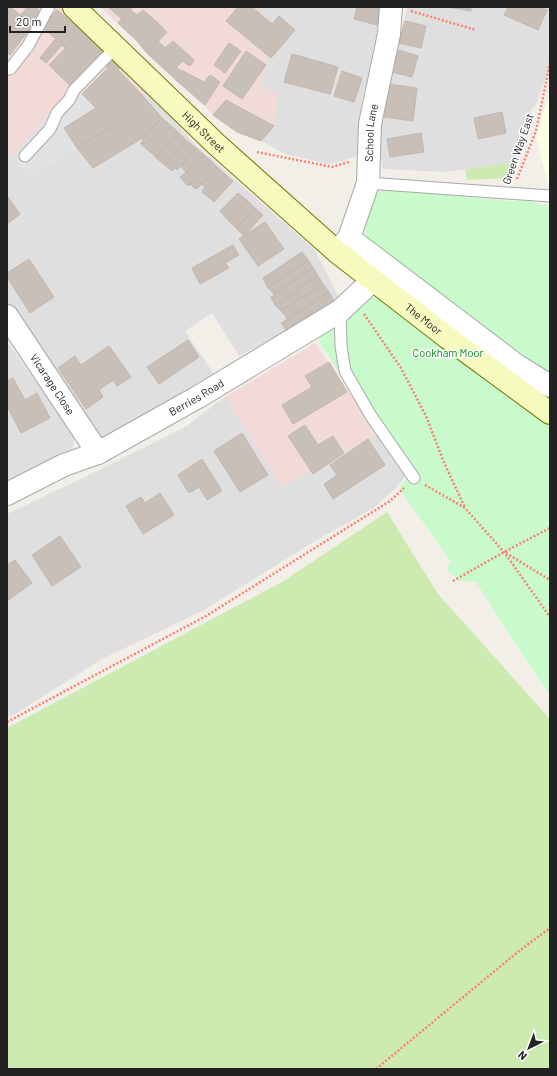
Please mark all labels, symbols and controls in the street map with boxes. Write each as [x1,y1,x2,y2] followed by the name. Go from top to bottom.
[10,8,65,34] scale bar
[16,14,42,28] text: 20 m
[362,102,380,162] street label: School Lane
[180,108,228,155] street label: High Street
[499,112,536,186] street label: Green Way East
[402,300,445,337] street label: The Moor
[413,346,483,359] park label: Cookham Moor
[28,351,78,417] street label: Vicarage Close
[166,376,226,418] street label: Berries Road
[509,1028,549,1068] north arrow
[515,1049,529,1063] text: N

